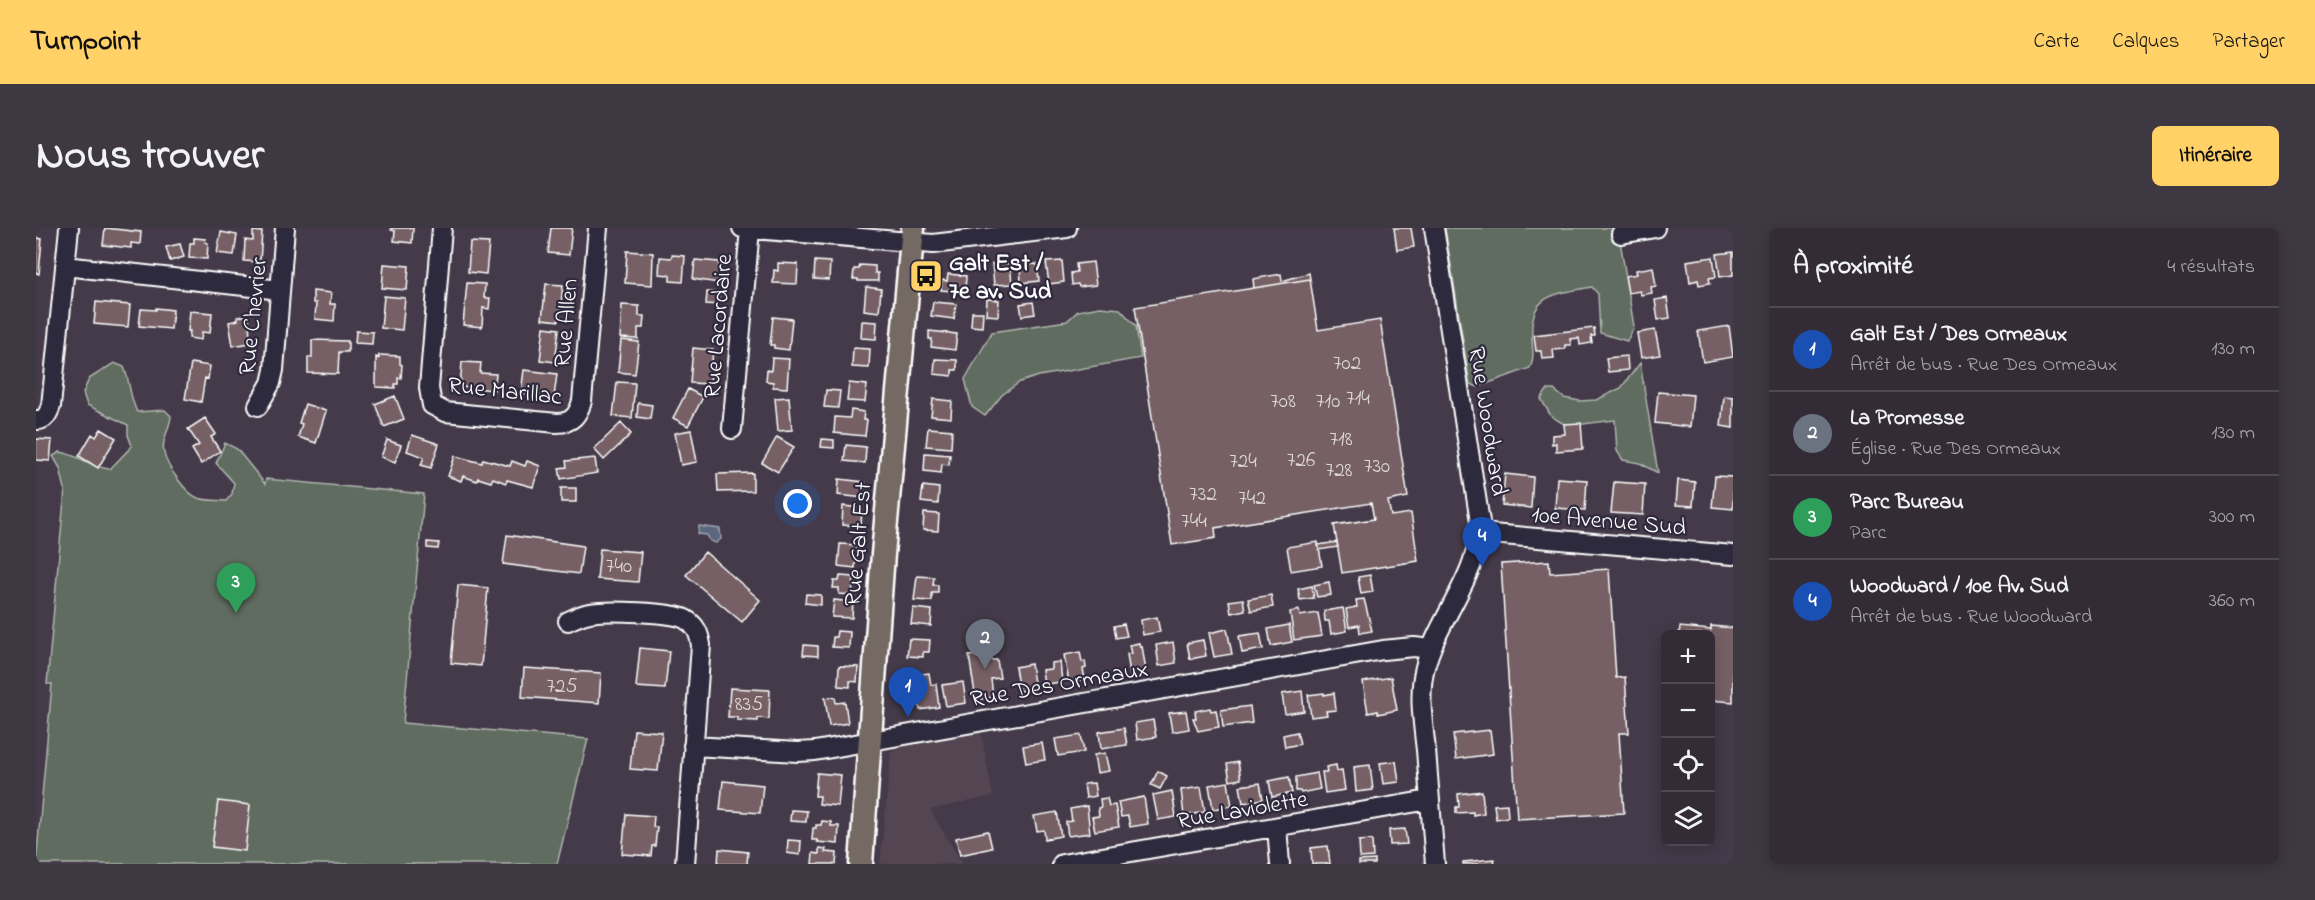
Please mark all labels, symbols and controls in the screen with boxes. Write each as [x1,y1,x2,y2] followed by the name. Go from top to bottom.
[30,22,141,63] text: Turnpoint
[2033,27,2079,57] text: Carte
[2112,27,2179,57] text: Calques
[2212,27,2285,57] text: Partager
[36,126,264,187] text: Nous trouver
[2152,126,2279,186] button: Itinéraire
[949,247,1052,310] place label: Galt Est / 7e av. Sud
[1793,248,1913,286] text: À proximité
[696,252,743,400] street label: Rue Lacordaire
[2167,253,2255,282] text: 4 résultats
[231,255,278,377] street label: Rue Chevrier
[908,258,944,294] bus stop icon: Galt Est / 7e av. Sud
[546,277,589,369] street label: Rue Allen
[1850,319,2067,351] text: Galt Est / Des Ormeaux
[1809,335,1816,364] text: 1
[2211,335,2255,364] text: 130 m
[1457,344,1516,499] street label: Rue Woodward
[1333,349,1361,379] house number: 702
[1850,351,2117,380] text: Arrêt de bus · Rue Des Ormeaux
[446,369,564,416] street label: Rue Marillac
[1346,384,1370,414] house number: 714
[1270,387,1296,417] house number: 708
[1316,387,1340,417] house number: 710
[1850,403,1964,435] text: La Promesse
[1808,419,1817,448] text: 2
[2211,419,2255,448] text: 130 m
[1329,425,1353,455] house number: 718
[1850,435,2061,464] text: Église · Rue Des Ormeaux
[1287,446,1315,476] house number: 726
[1229,447,1257,477] house number: 724
[1364,452,1390,482] house number: 730
[1326,456,1353,486] house number: 728
[1189,480,1217,510] house number: 732
[837,481,882,608] street label: Rue Galt Est
[1238,484,1266,514] house number: 742
[1850,487,1964,519] text: Parc Bureau
[783,489,812,518] your location
[1530,498,1688,547] street label: 10e Avenue Sud
[1808,503,1817,532] text: 3
[2209,503,2255,532] text: 300 m
[1181,507,1207,537] house number: 744
[1462,518,1502,567] pin: 4
[1850,519,1886,548] text: Parc
[606,552,632,582] house number: 740
[216,564,256,613] pin: 3
[1850,571,2069,603] text: Woodward / 10e Av. Sud
[1808,587,1817,616] text: 4
[2209,587,2255,616] text: 360 m
[1850,603,2092,632] text: Arrêt de bus · Rue Woodward
[966,620,1004,669] pin: 2
[1661,630,1715,846] map controls
[1661,630,1715,684] button: +
[968,653,1151,718] street label: Rue Des Ormeaux
[888,668,928,717] pin: 1
[546,672,578,702] house number: 725
[1661,684,1715,738] button: −
[735,690,763,720] house number: 835
[1661,738,1715,792] button: locate
[1174,783,1311,840] street label: Rue Laviolette
[1661,792,1715,846] button: layers

